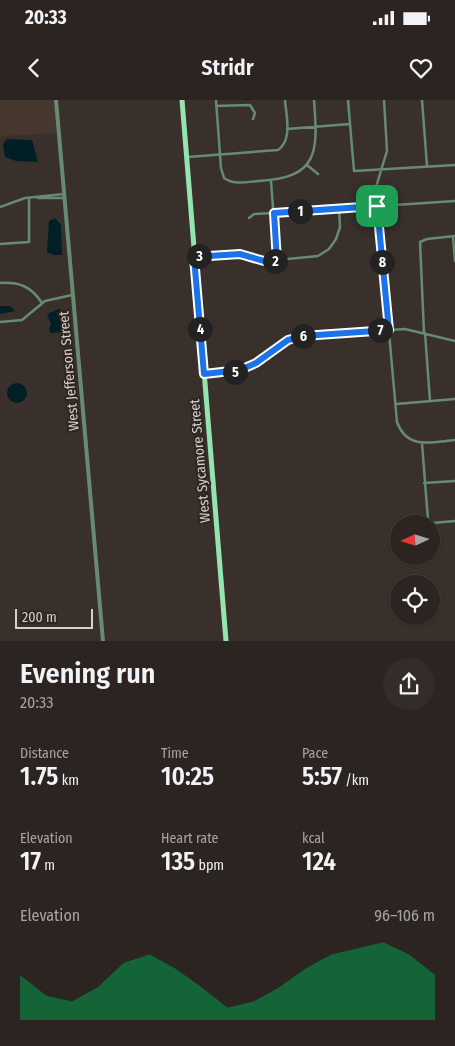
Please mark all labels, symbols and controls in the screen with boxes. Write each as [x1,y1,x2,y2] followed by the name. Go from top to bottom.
[25,6,67,29] text: 20:33
[20,54,48,82] icon: back
[201,54,254,81] text: Stridr
[407,54,435,82] icon: heart
[356,185,398,227] pin
[363,192,391,220] icon: arrive
[288,198,312,224] pin: 1
[298,203,303,220] text: 1
[186,244,212,268] pin: 3
[196,248,203,265] text: 3
[262,248,288,274] pin: 2
[370,250,394,274] pin: 8
[272,253,279,270] text: 2
[379,254,386,271] text: 8
[55,310,83,432] street label: West Jefferson Street
[188,316,212,342] pin: 4
[368,318,392,342] pin: 7
[197,321,204,338] text: 4
[378,322,383,339] text: 7
[290,324,316,348] pin: 6
[300,328,307,345] text: 6
[222,360,248,384] pin: 5
[232,364,239,381] text: 5
[186,398,214,524] street label: West Sycamore Street
[390,515,440,565] north arrow
[390,515,440,625] map controls
[390,575,440,625] button: locate
[15,606,92,629] scale bar
[22,609,57,626] text: 200 m
[20,657,155,690] text: Evening run
[383,658,435,710] button: share
[20,693,53,712] text: 20:33
[20,745,69,762] text: Distance
[161,745,189,762] text: Time
[302,745,328,762] text: Pace
[20,762,58,792] text: 1.75
[161,762,214,792] text: 10:25
[302,762,342,792] text: 5:57
[58,772,79,789] text: km
[342,772,369,789] text: /km
[20,830,73,847] text: Elevation
[161,830,218,847] text: Heart rate
[302,830,325,847] text: kcal
[20,847,41,877] text: 17
[161,847,195,877] text: 135
[302,847,336,877] text: 124
[41,857,55,874] text: m
[195,857,224,874] text: bpm
[20,906,80,925] text: Elevation
[374,906,435,925] text: 96–106 m

